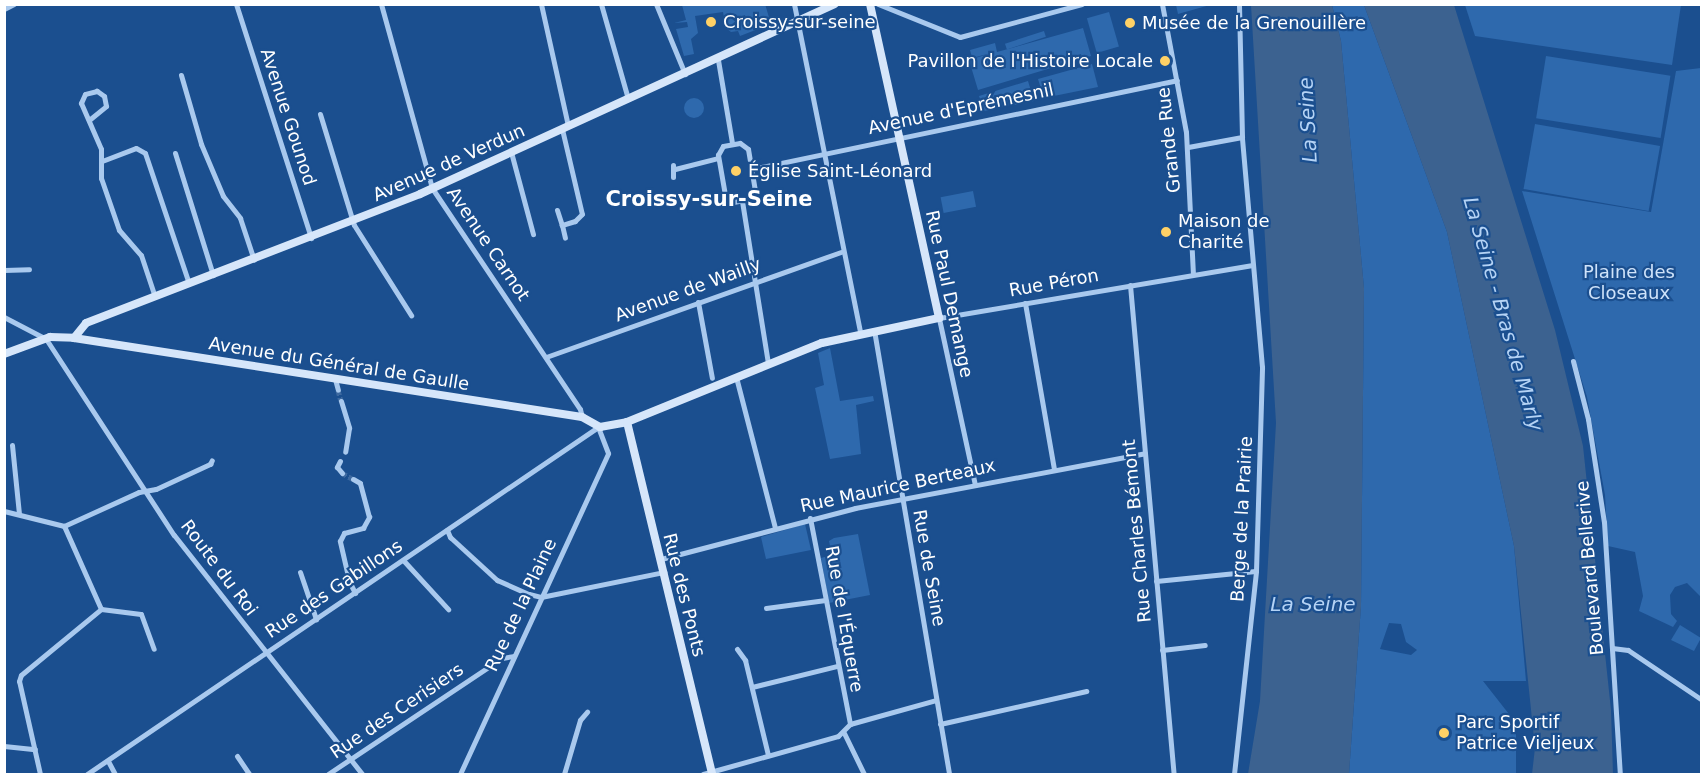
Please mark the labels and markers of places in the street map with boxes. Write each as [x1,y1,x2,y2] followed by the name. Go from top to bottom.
[723,11,876,33] place label: Croissy-sur-seine
[1142,12,1366,34] place label: Musée de la Grenouillère
[704,15,718,29] marker: Croissy-sur-seine
[1123,16,1137,30] marker: Musée de la Grenouillère
[907,50,1153,72] place label: Pavillon de l'Histoire Locale
[1158,54,1172,68] marker: Pavillon de l'Histoire Locale
[748,160,932,182] place label: Église Saint-Léonard
[729,164,743,178] marker: Église Saint-Léonard
[1178,211,1270,254] place label: Maison de Charité
[1159,225,1173,239] marker: Maison de Charité
[1456,712,1594,754] place label: Parc Sportif Patrice Vieljeux
[1437,726,1451,740] marker: Parc Sportif Patrice Vieljeux

